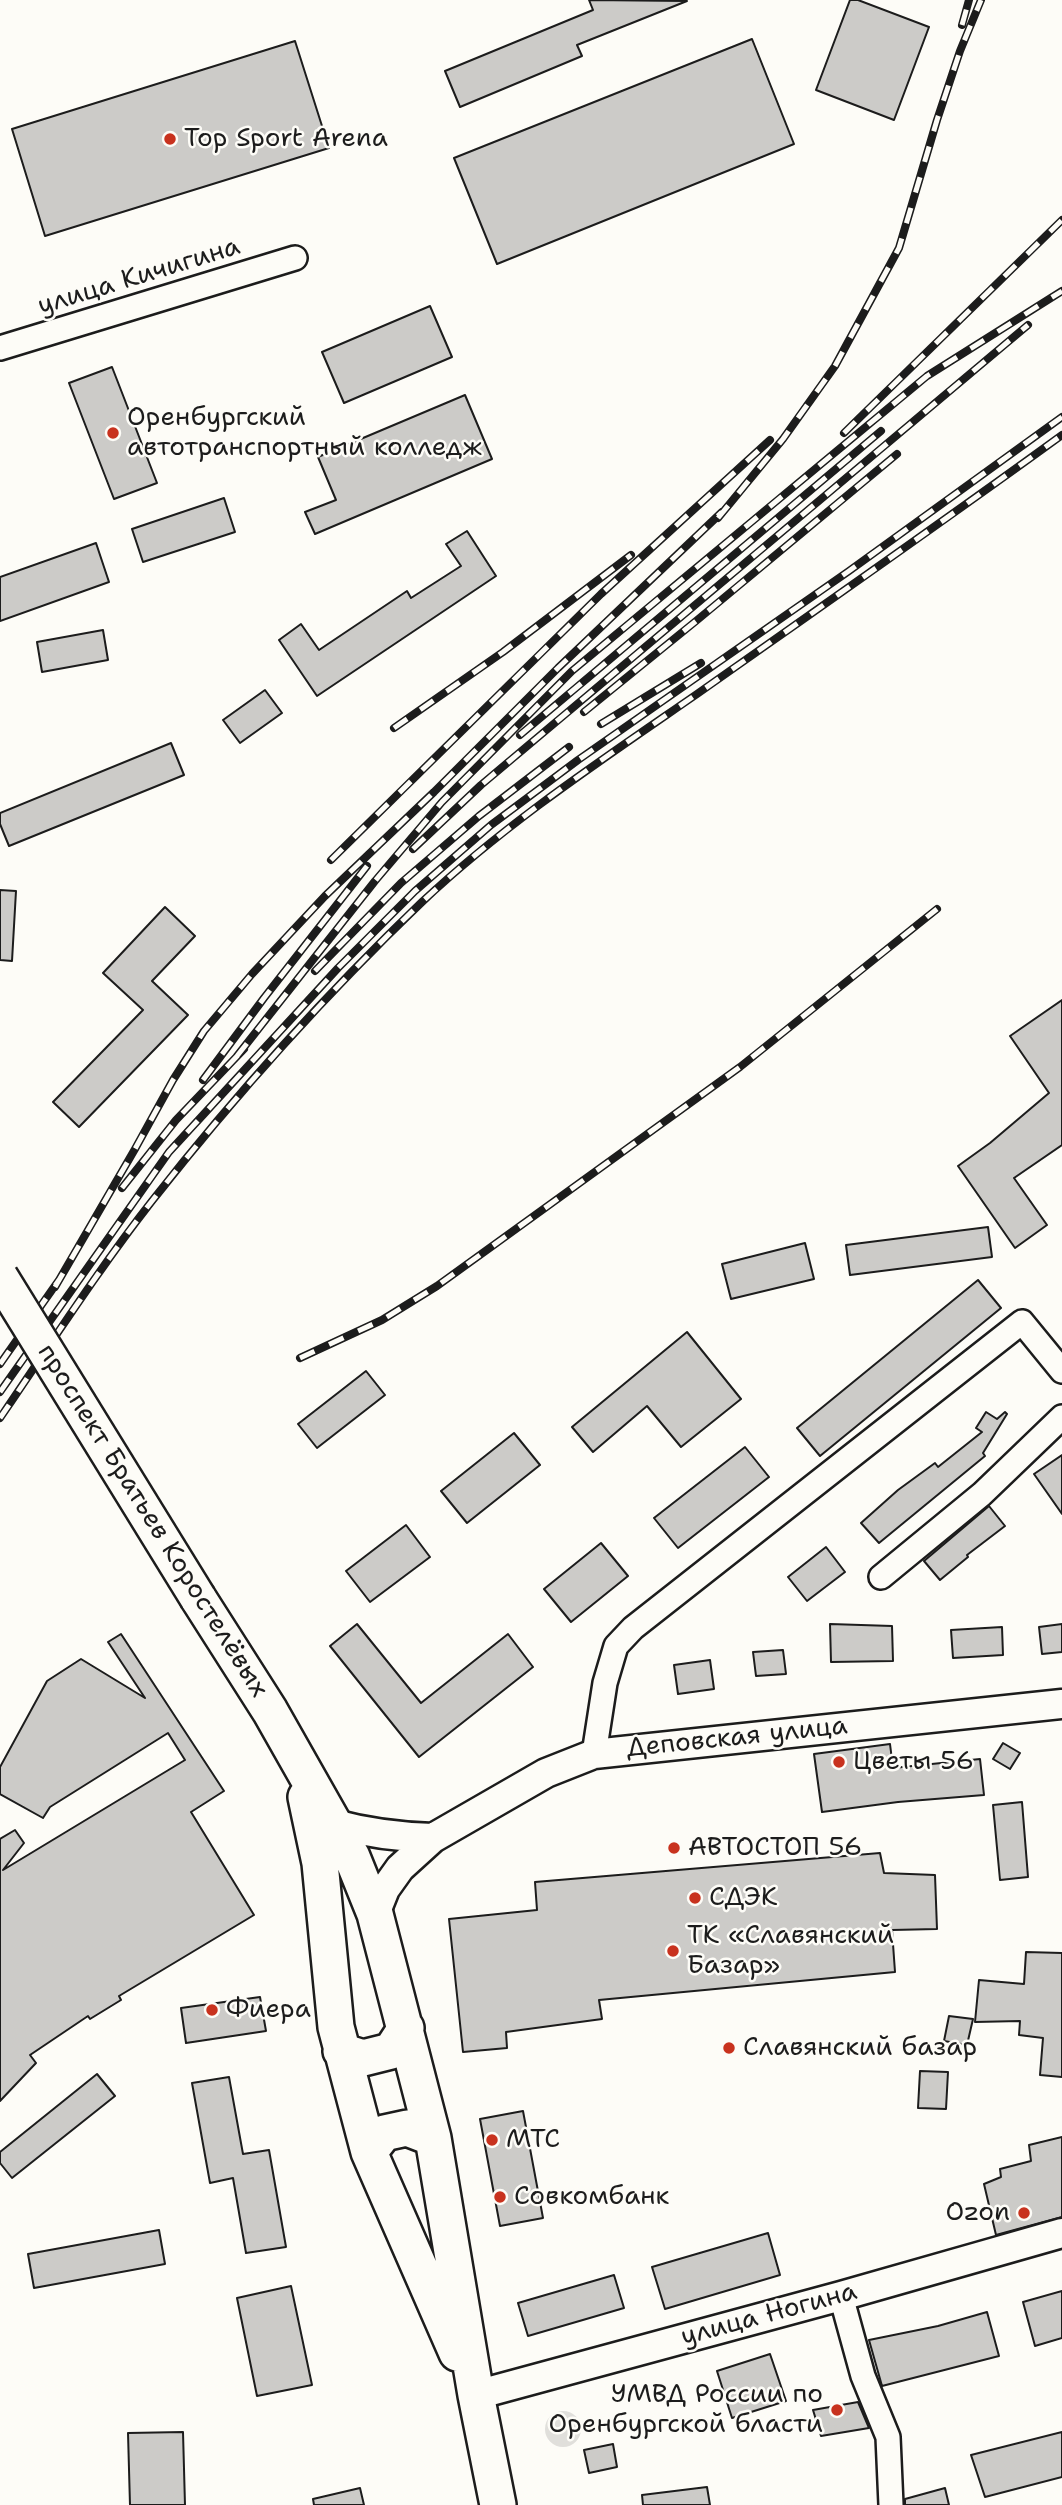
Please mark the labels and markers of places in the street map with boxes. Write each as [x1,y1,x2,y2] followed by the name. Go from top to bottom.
[184,123,388,155] place label: Top Sport Arena
[162,131,178,147] marker: Top Sport Arena
[127,402,482,464] place label: Оренбургский автотранспортный колледж
[105,425,121,441] marker: Оренбургский автотранспортный колледж
[853,1746,974,1778] place label: Цветы 56
[831,1754,847,1770] marker: Цветы 56
[688,1832,862,1864] place label: АВТОСТОП 56
[666,1840,682,1856] marker: АВТОСТОП 56
[709,1882,778,1914] place label: СДЭК
[687,1890,703,1906] marker: СДЭК
[687,1920,894,1982] place label: ТК «Славянский Базар»
[665,1943,681,1959] marker: ТК «Славянский Базар»
[226,1994,311,2026] place label: Фиера
[204,2002,220,2018] marker: Фиера
[743,2032,977,2064] place label: Славянский базар
[721,2040,737,2056] marker: Славянский базар
[506,2124,560,2156] place label: МТС
[484,2132,500,2148] marker: МТС
[514,2181,669,2213] place label: Совкомбанк
[492,2189,508,2205] marker: Совкомбанк
[945,2197,1010,2229] place label: Ozon
[1016,2205,1032,2221] marker: Ozon
[548,2379,823,2440] place label: УМВД России по Оренбургской бласти
[829,2402,845,2418] marker: УМВД России по Оренбургской бласти

